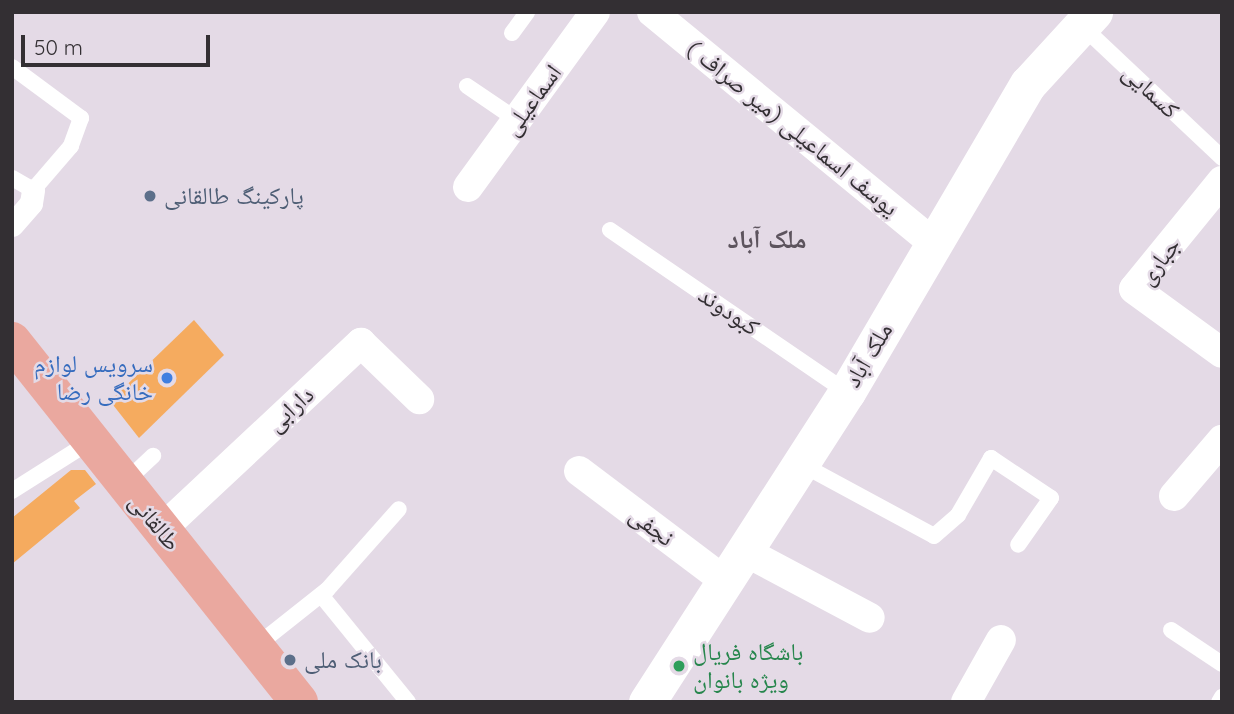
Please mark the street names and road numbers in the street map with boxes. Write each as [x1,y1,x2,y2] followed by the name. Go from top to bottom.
[682,34,904,222] street label: یوسف اسماعیلی (میر صراف )
[1117,58,1185,124] street label: کسمایی
[497,59,567,141] street label: اسماعیلی
[1132,231,1186,291] street label: جباری
[693,280,765,342] street label: کبودوند
[838,317,898,393] street label: ملک آباد
[261,380,319,438] street label: دارابی
[123,488,187,556] street label: طالقانی
[624,500,680,552] street label: نجفی

